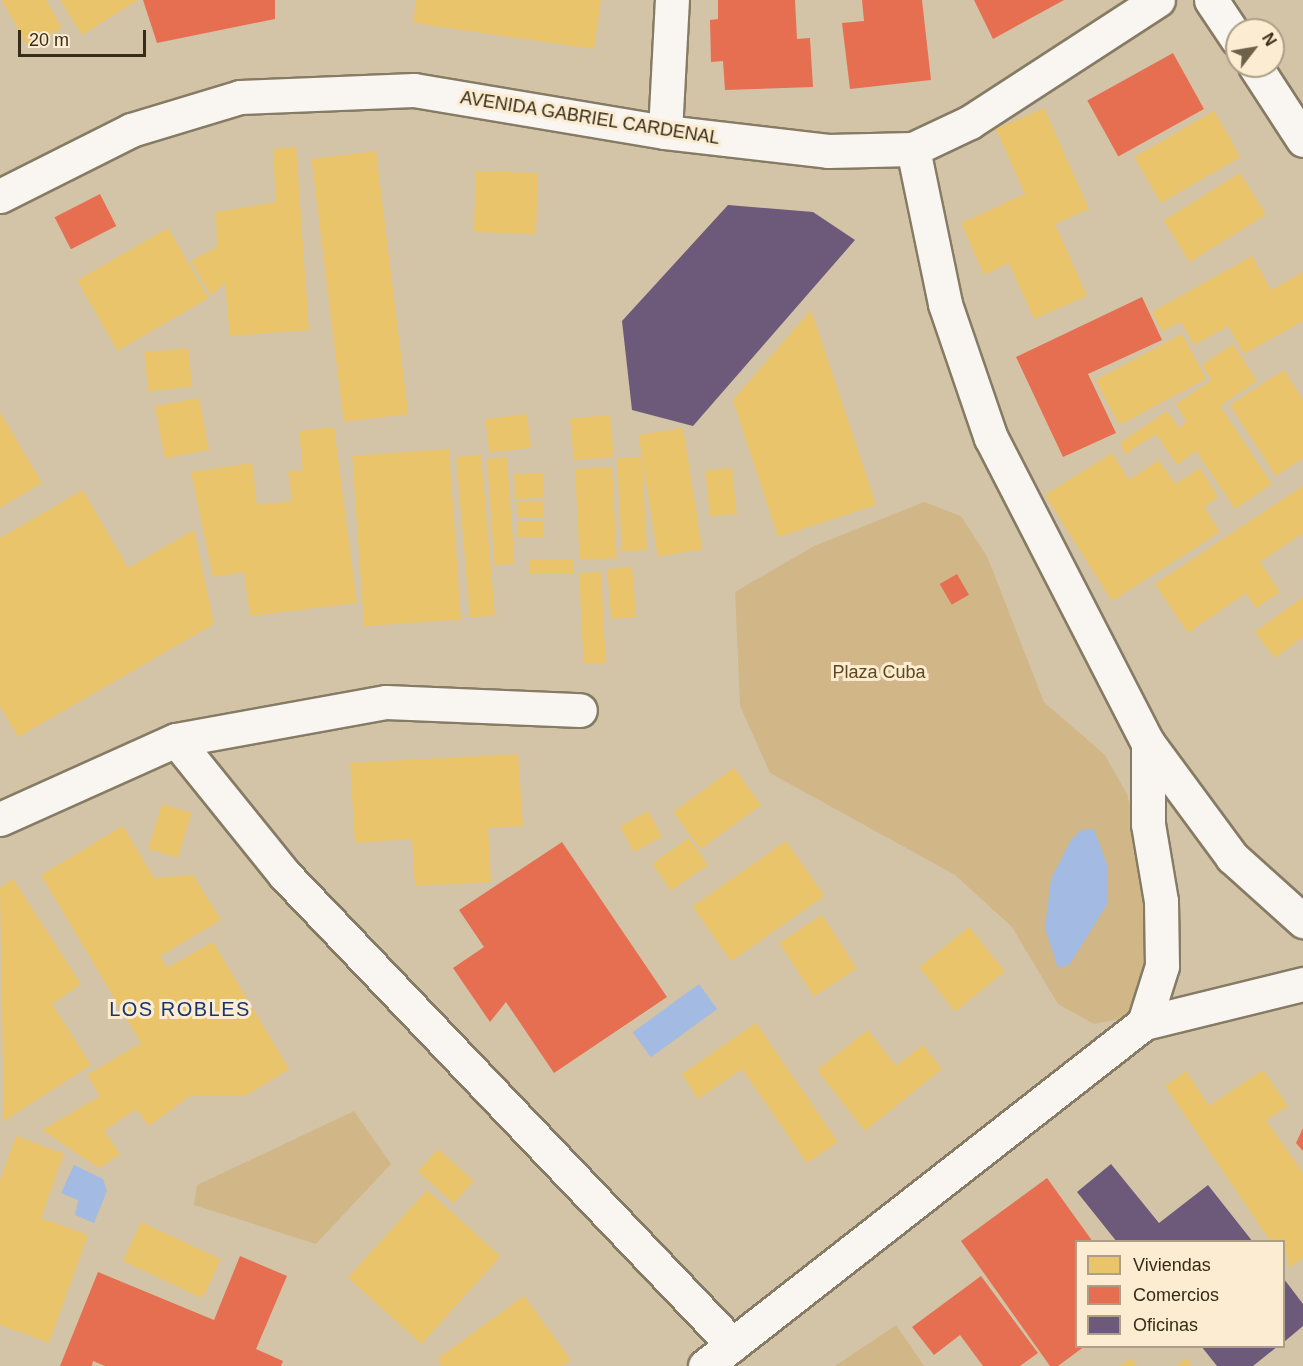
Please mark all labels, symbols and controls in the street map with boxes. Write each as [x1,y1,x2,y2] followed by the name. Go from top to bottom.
[21,18,148,56] scale bar
[1225,18,1285,78] north arrow
[29,30,69,50] text: 20 m
[1259,30,1279,49] text: N
[458,87,722,149] street label: AVENIDA GABRIEL CARDENAL
[832,661,926,683] park label: Plaza Cuba
[109,997,251,1021] district label: LOS ROBLES
[1075,1240,1285,1348] legend
[1133,1255,1211,1275] text: Viviendas
[1133,1285,1219,1305] text: Comercios
[1133,1315,1198,1335] text: Oficinas

